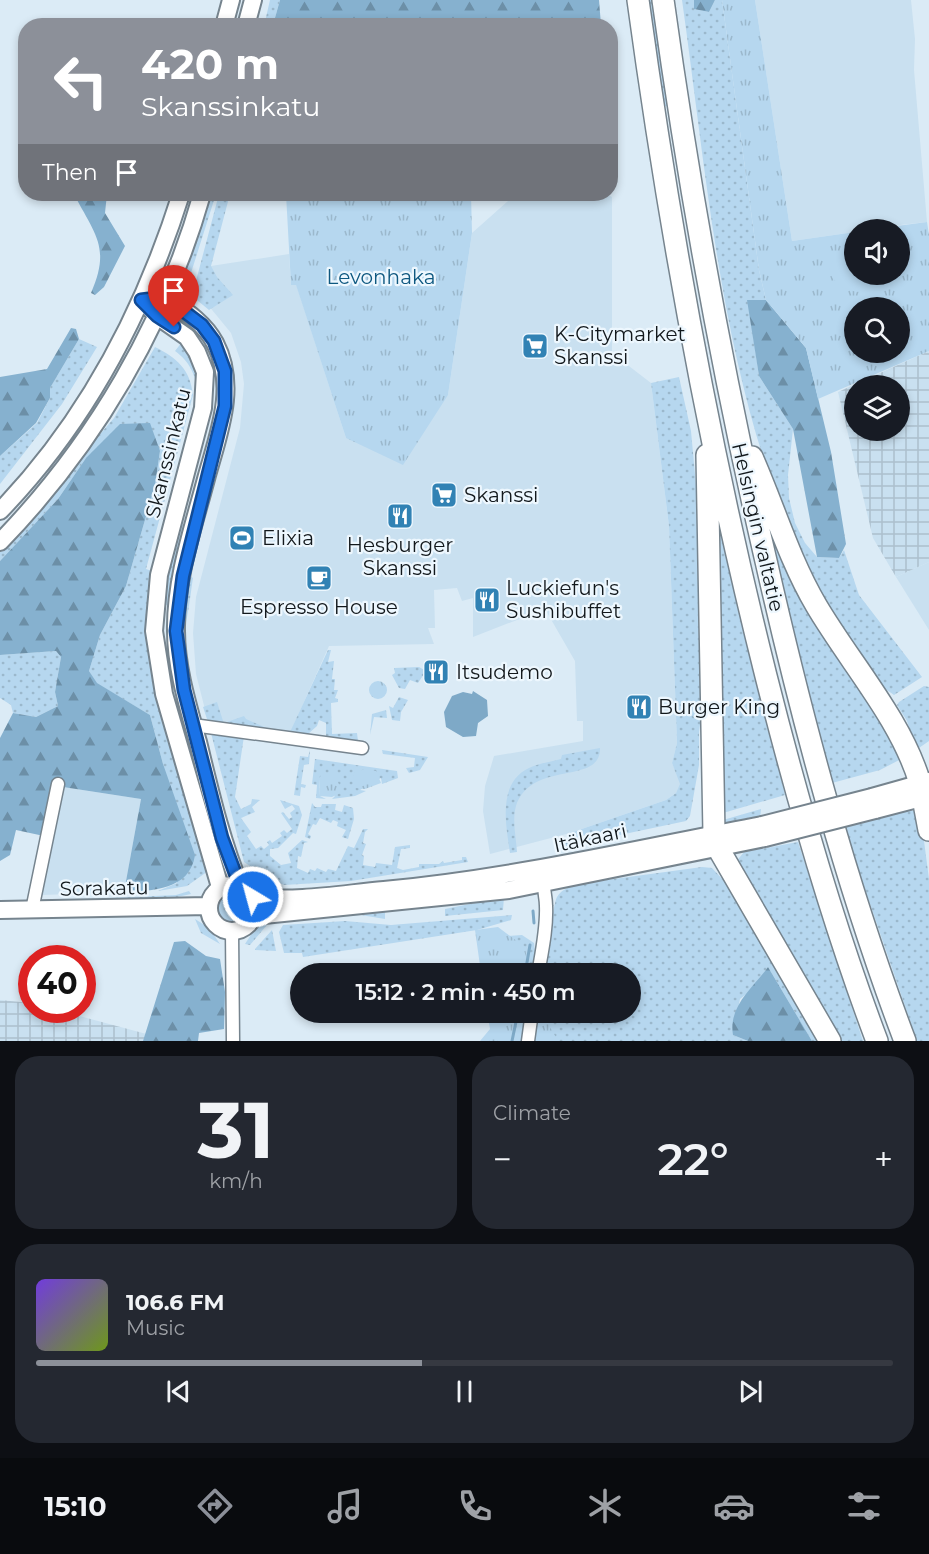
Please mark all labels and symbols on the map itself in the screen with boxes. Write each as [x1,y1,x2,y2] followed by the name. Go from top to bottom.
[148,265,199,327] pin
[327,265,436,289] park label: Levonhaka
[554,322,686,369] place label: K-Citymarket Skanssi
[520,331,550,361] supermarket icon: K-Citymarket Skanssi
[140,386,196,520] street label: Skanssinkatu
[727,440,789,614] street label: Helsingin valtatie
[429,480,459,510] supermarket icon: Skanssi
[464,483,538,507] place label: Skanssi
[385,501,415,531] restaurant icon: Hesburger Skanssi
[227,523,257,553] sports icon: Elixia
[262,526,314,550] place label: Elixia
[347,533,453,580] place label: Hesburger Skanssi
[304,563,334,593] cafe icon: Espresso House
[506,576,621,623] place label: Luckiefun's Sushibuffet
[472,585,502,615] restaurant icon: Luckiefun's Sushibuffet
[240,595,398,619] place label: Espresso House
[421,657,451,687] restaurant icon: Itsudemo
[456,660,553,684] place label: Itsudemo
[624,692,654,722] restaurant icon: Burger King
[658,695,780,719] place label: Burger King
[551,819,629,857] street label: Itäkaari
[221,865,285,929] position arrow
[59,875,149,901] street label: Sorakatu
[18,945,96,1023] speed limit sign: 40

